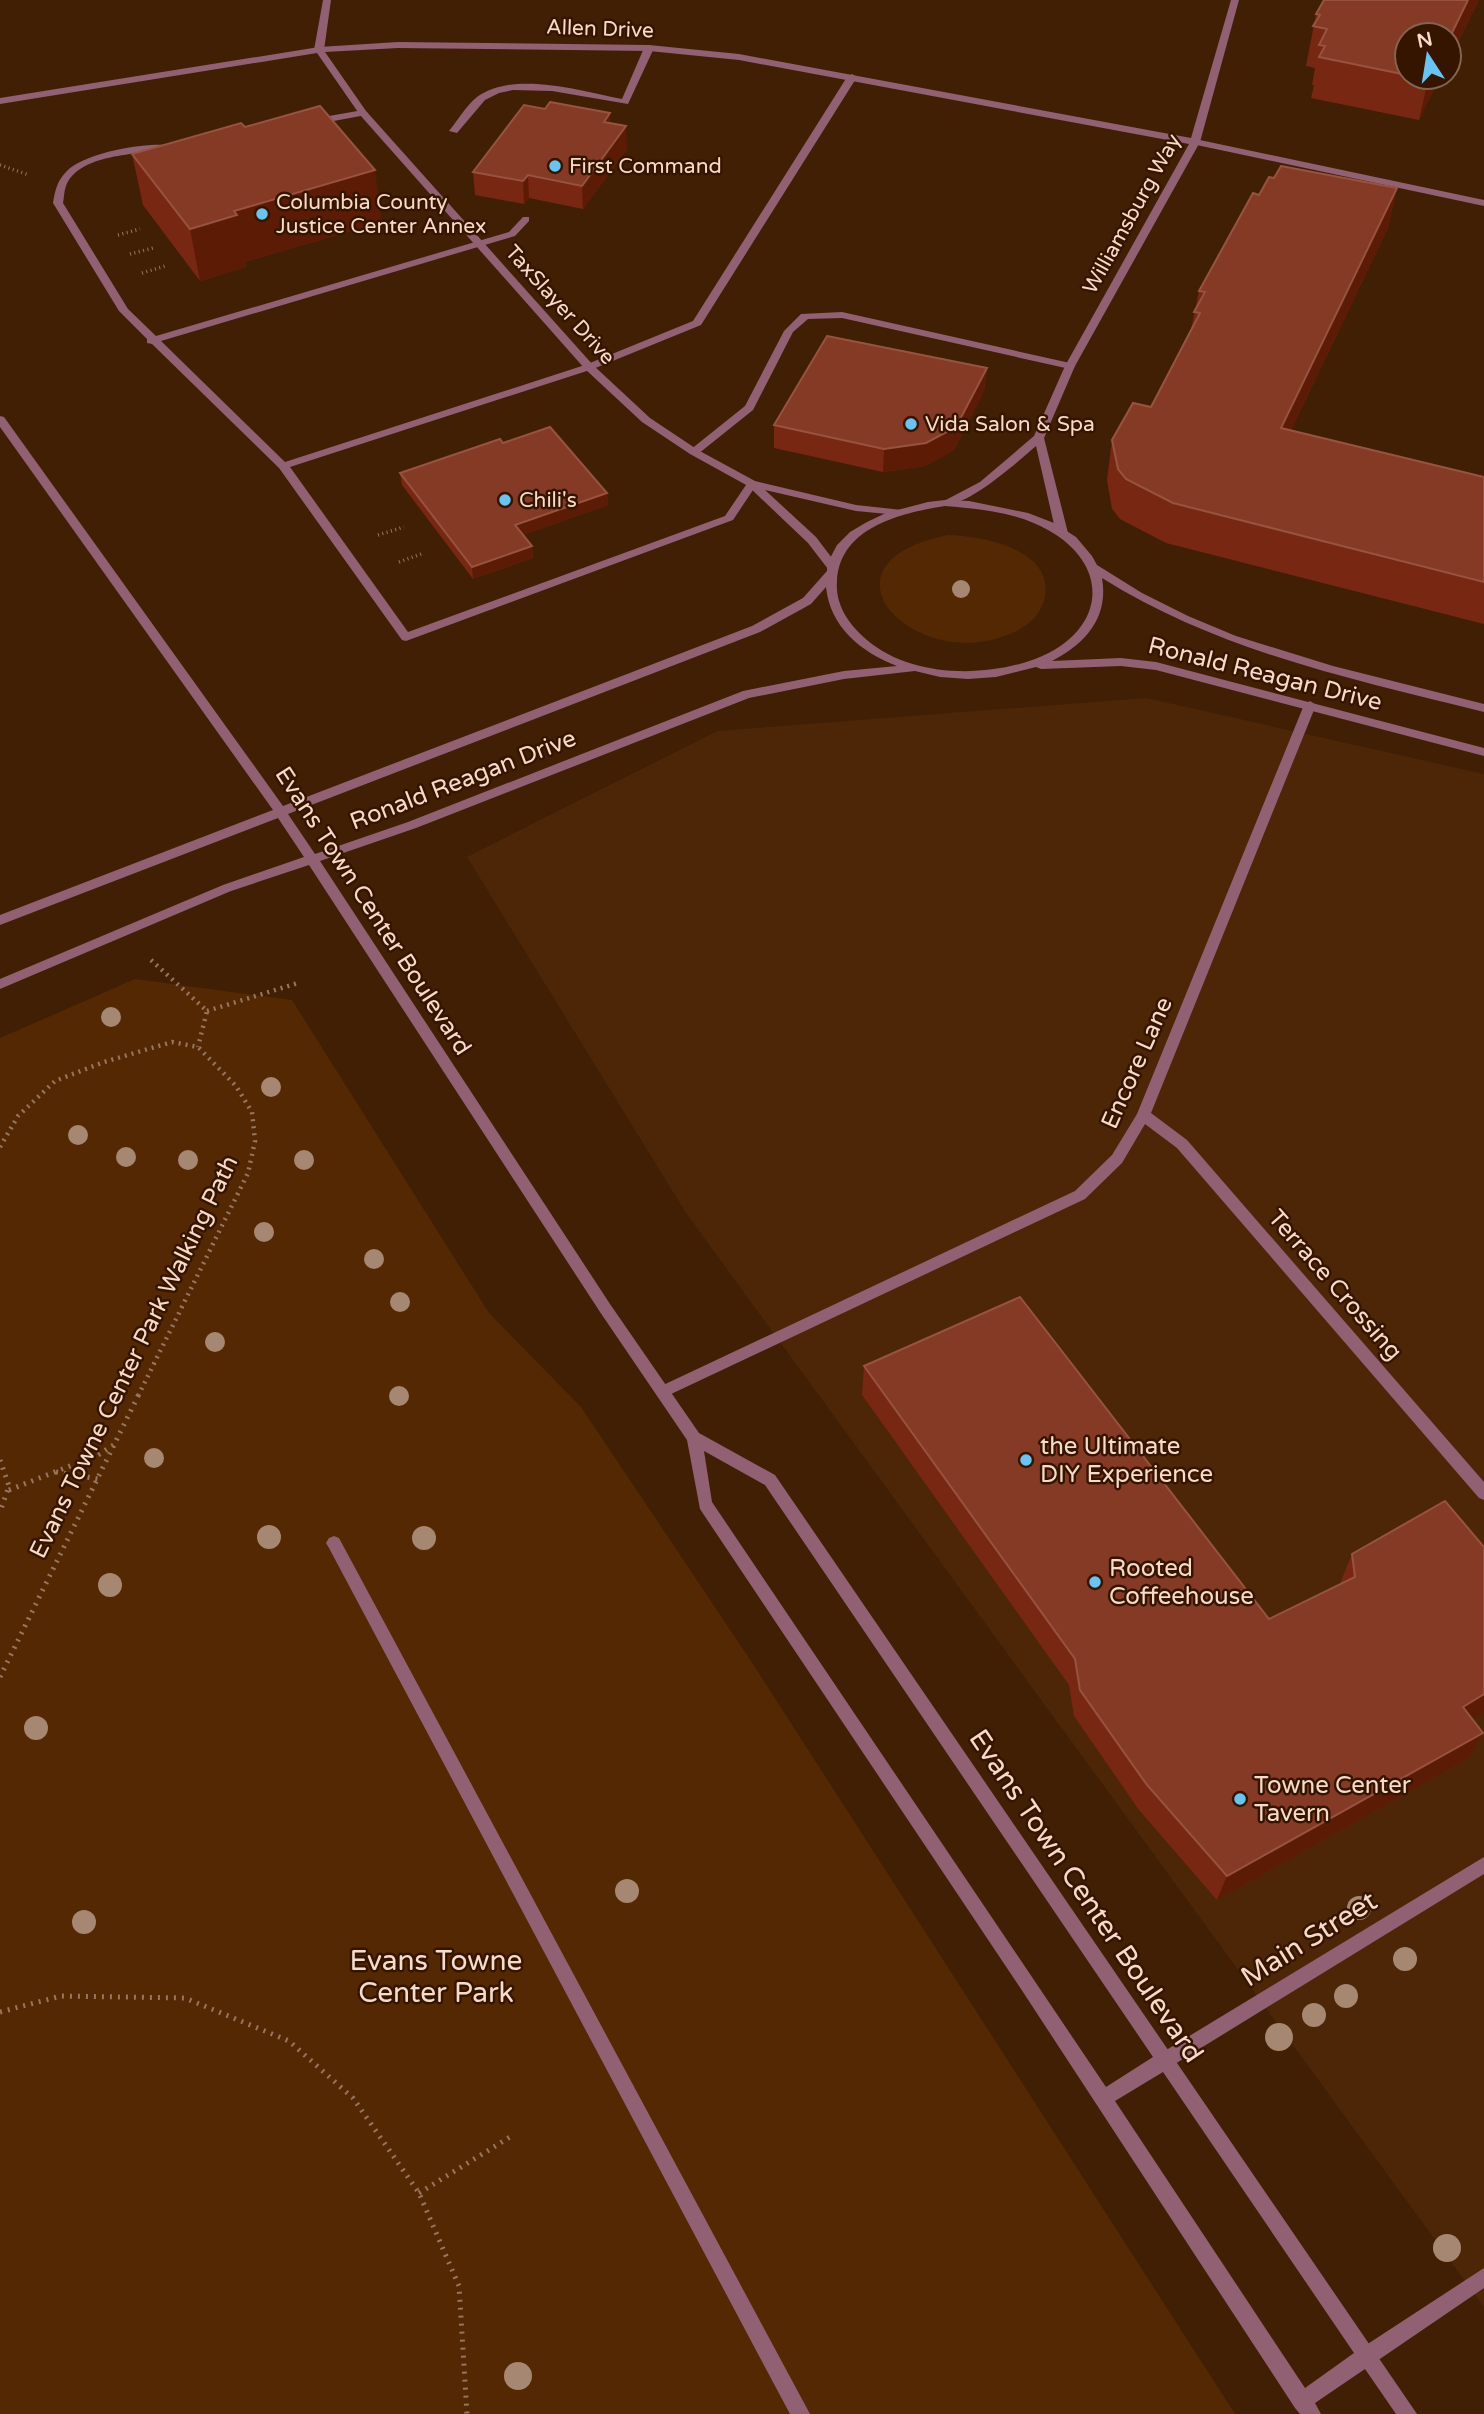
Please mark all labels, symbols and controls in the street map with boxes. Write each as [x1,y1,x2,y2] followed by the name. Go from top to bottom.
[546,15,654,43] street label: Allen Drive
[1393,21,1463,91] north arrow
[1415,28,1434,53] text: N
[1078,130,1186,298] street label: Williamsburg Way
[569,154,722,179] place label: First Command
[547,158,563,174] marker: First Command
[276,190,486,239] place label: Columbia County Justice Center Annex
[254,206,270,222] marker: Columbia County Justice Center Annex
[500,240,620,370] street label: TaxSlayer Drive
[925,412,1095,437] place label: Vida Salon & Spa
[903,416,919,432] marker: Vida Salon & Spa
[519,488,577,513] place label: Chili's
[497,492,513,508] marker: Chili's
[1145,631,1385,717] street label: Ronald Reagan Drive
[346,723,580,837] street label: Ronald Reagan Drive
[269,761,477,1061] street label: Evans Town Center Boulevard
[1095,993,1179,1133] street label: Encore Lane
[24,1151,244,1563] street label: Evans Towne Center Park Walking Path
[1262,1204,1408,1366] street label: Terrace Crossing
[1040,1432,1213,1489] place label: the Ultimate DIY Experience
[1018,1452,1034,1468] marker: the Ultimate DIY Experience
[1109,1554,1254,1611] place label: Rooted Coffeehouse
[1087,1574,1103,1590] marker: Rooted Coffeehouse
[962,1723,1210,2069] street label: Evans Town Center Boulevard
[1254,1771,1412,1828] place label: Towne Center Tavern
[1232,1791,1248,1807] marker: Towne Center Tavern
[1235,1884,1384,1994] street label: Main Street
[350,1944,522,2010] park label: Evans Towne Center Park

